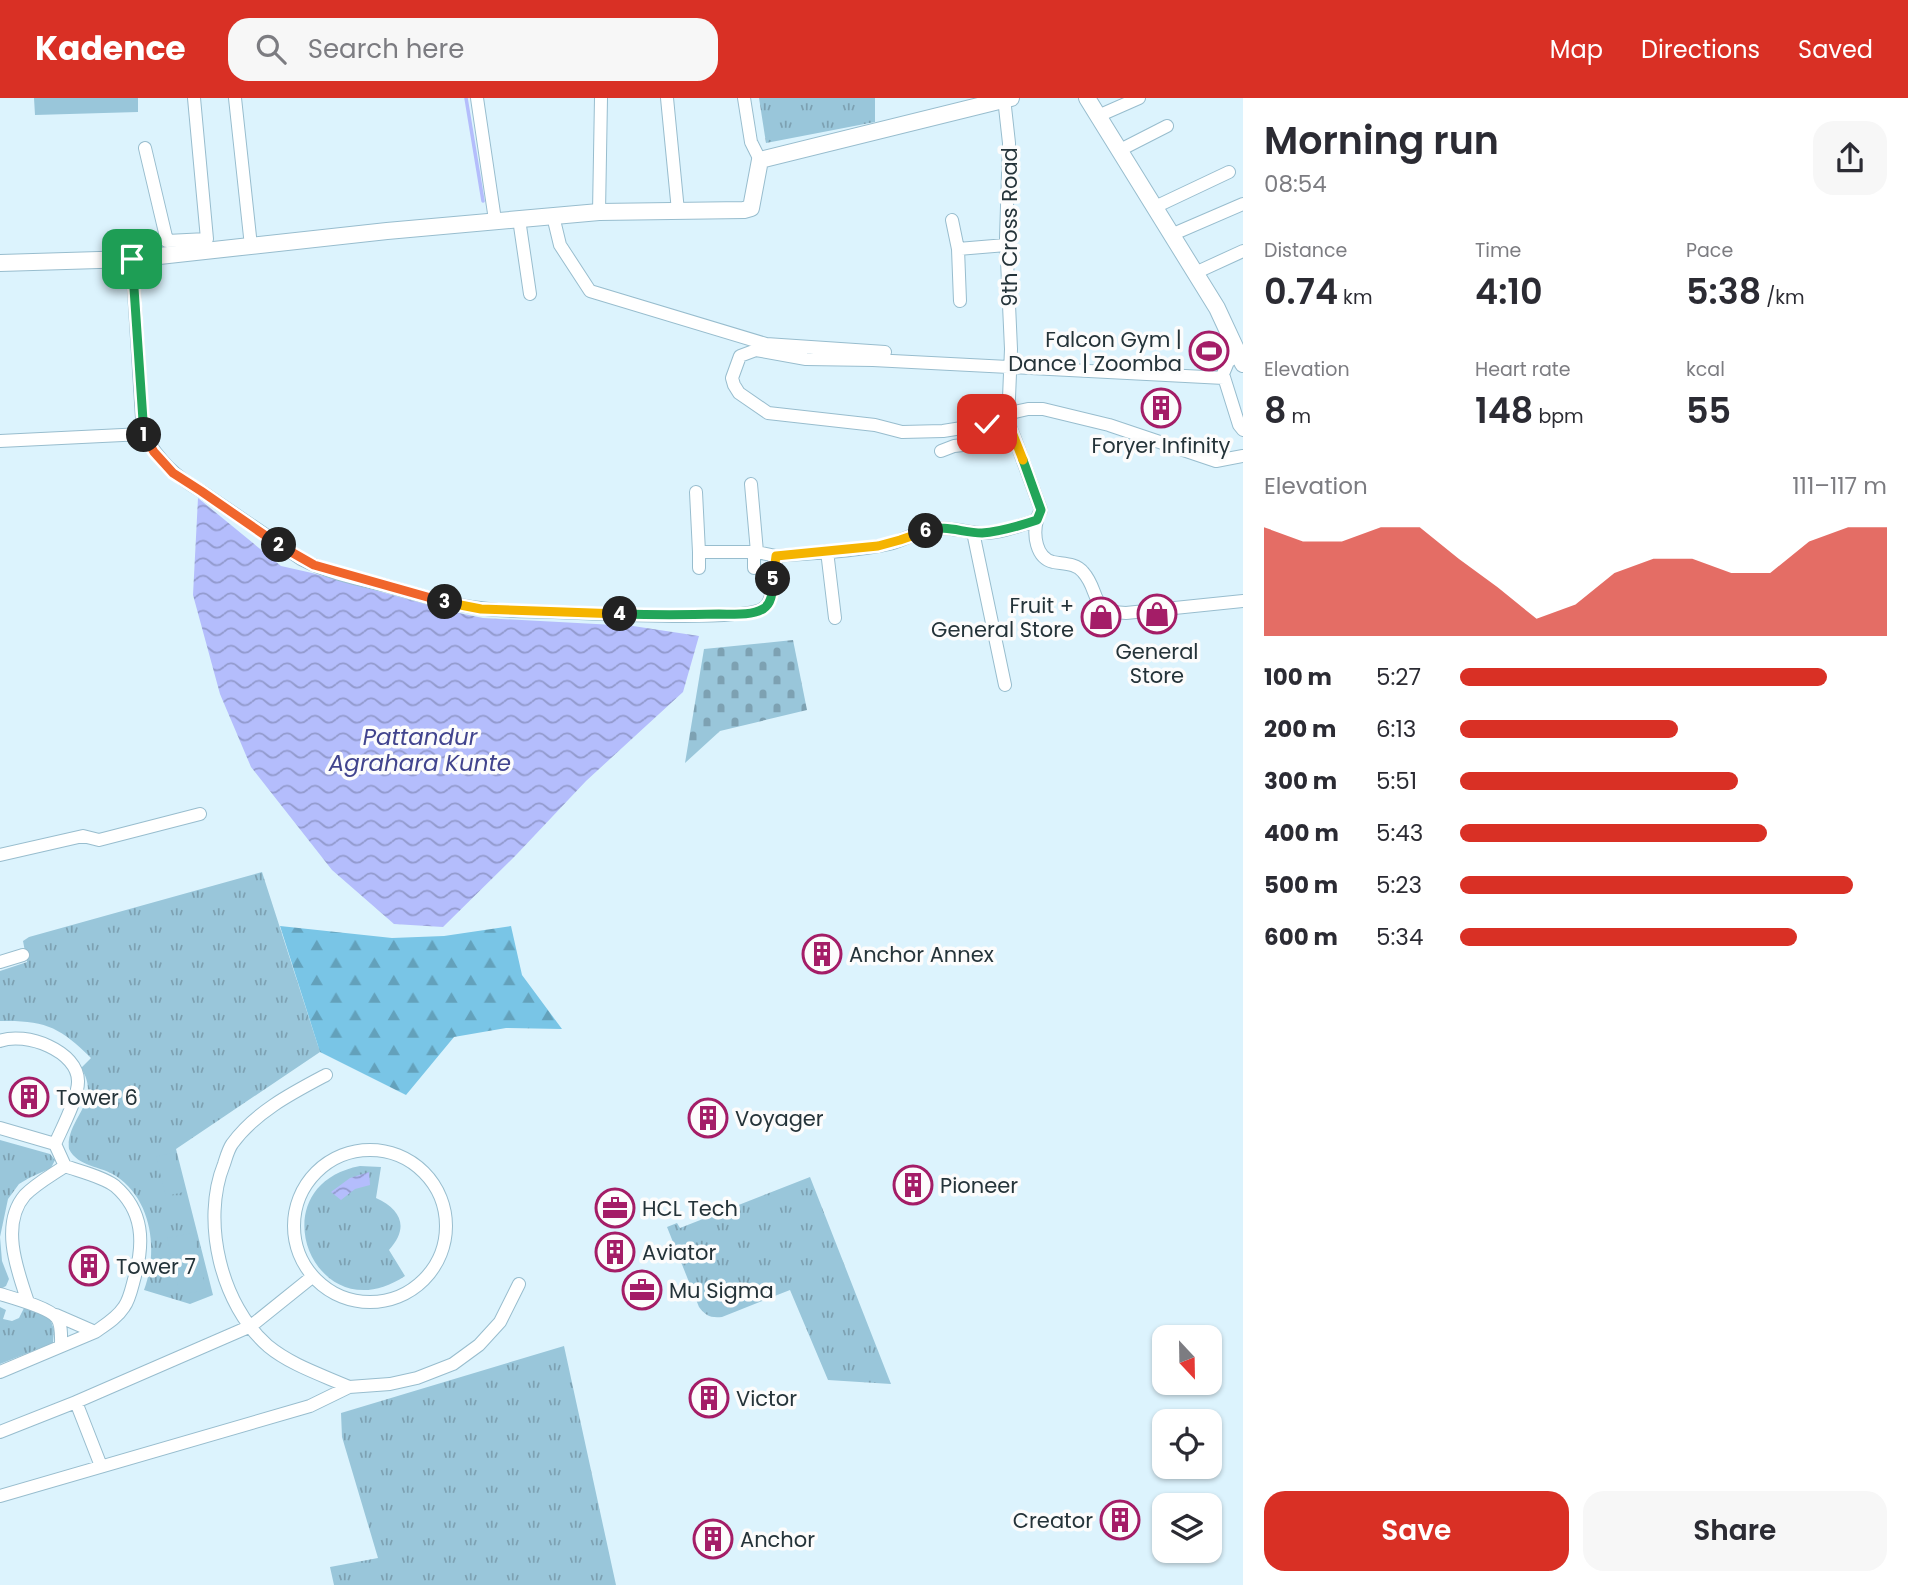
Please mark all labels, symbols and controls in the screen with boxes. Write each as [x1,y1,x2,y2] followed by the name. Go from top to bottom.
[228,18,718,81] search box
[35,25,186,72] text: Kadence
[252,30,290,68] icon: search
[308,31,464,67] text: Search here
[1550,33,1603,66] text: Map
[1641,33,1760,66] text: Directions
[1798,33,1873,66] text: Saved
[1264,114,1499,167] text: Morning run
[1813,121,1887,195] button: share
[995,147,1024,307] street label: 9th Cross Road
[1264,168,1327,200] text: 08:54
[102,229,162,289] pin
[1264,237,1347,264] text: Distance
[1475,237,1521,264] text: Time
[1686,237,1733,264] text: Pace
[113,240,151,278] icon: arrive
[1264,267,1338,316] text: 0.74
[1475,267,1543,316] text: 4:10
[1686,267,1761,316] text: 5:38
[1338,284,1372,311] text: km
[1761,284,1805,311] text: /km
[1008,325,1182,378] place label: Falcon Gym | Dance | Zoomba
[1188,330,1230,372] sports icon: Falcon Gym | Dance | Zoomba
[1264,356,1350,383] text: Elevation
[1475,356,1570,383] text: Heart rate
[1686,356,1725,383] text: kcal
[1264,386,1287,435] text: 8
[1475,386,1533,435] text: 148
[1686,386,1731,435] text: 55
[1140,387,1182,429] building icon: Foryer Infinity
[957,394,1017,454] pin
[1287,403,1311,430] text: m
[1533,403,1584,430] text: bpm
[968,405,1006,443] icon: check
[127,418,162,452] pin: 1
[140,421,147,448] text: 1
[1092,431,1231,460] place label: Foryer Infinity
[1264,470,1368,502] text: Elevation
[1792,470,1887,502] text: 111–117 m
[908,514,944,548] pin: 6
[919,517,932,544] text: 6
[262,528,296,562] pin: 2
[273,531,284,558] text: 2
[756,561,790,596] pin: 5
[766,565,779,592] text: 5
[428,584,462,620] pin: 3
[439,588,450,615] text: 3
[931,591,1074,644] place label: Fruit + General Store
[1136,593,1178,635] shop icon: General Store
[602,596,638,632] pin: 4
[1080,596,1122,638] shop icon: Fruit + General Store
[613,600,626,627] text: 4
[1115,637,1199,690] place label: General Store
[1264,661,1332,693] text: 100 m
[1376,661,1421,693] text: 5:27
[1264,713,1336,745] text: 200 m
[1376,713,1416,745] text: 6:13
[328,721,511,779] water label: Pattandur Agrahara Kunte
[1264,765,1337,797] text: 300 m
[1376,765,1417,797] text: 5:51
[1264,817,1339,849] text: 400 m
[1376,817,1423,849] text: 5:43
[1264,869,1338,901] text: 500 m
[1376,869,1422,901] text: 5:23
[1264,921,1338,953] text: 600 m
[1376,921,1423,953] text: 5:34
[801,933,843,975] building icon: Anchor Annex
[849,940,994,969] place label: Anchor Annex
[8,1076,50,1118] building icon: Tower 6
[56,1083,138,1112] place label: Tower 6
[687,1097,729,1139] building icon: Voyager
[735,1104,824,1133] place label: Voyager
[892,1164,934,1206] building icon: Pioneer
[940,1171,1018,1200] place label: Pioneer
[594,1187,636,1229] office icon: HCL Tech
[642,1194,738,1223] place label: HCL Tech
[594,1231,636,1273] building icon: Aviator
[642,1238,716,1267] place label: Aviator
[68,1245,110,1287] building icon: Tower 7
[116,1252,196,1281] place label: Tower 7
[621,1269,663,1311] office icon: Mu Sigma
[669,1276,774,1305] place label: Mu Sigma
[1152,1325,1222,1395] north arrow
[1152,1325,1222,1563] map controls
[688,1377,730,1419] building icon: Victor
[736,1384,797,1413] place label: Victor
[1152,1409,1222,1479] button: locate
[1264,1491,1569,1571] button: Save
[1583,1491,1887,1571] button: Share
[1152,1493,1222,1563] button: layers
[1099,1499,1141,1541] building icon: Creator
[1013,1506,1093,1535] place label: Creator
[692,1518,734,1560] building icon: Anchor
[740,1525,815,1554] place label: Anchor

